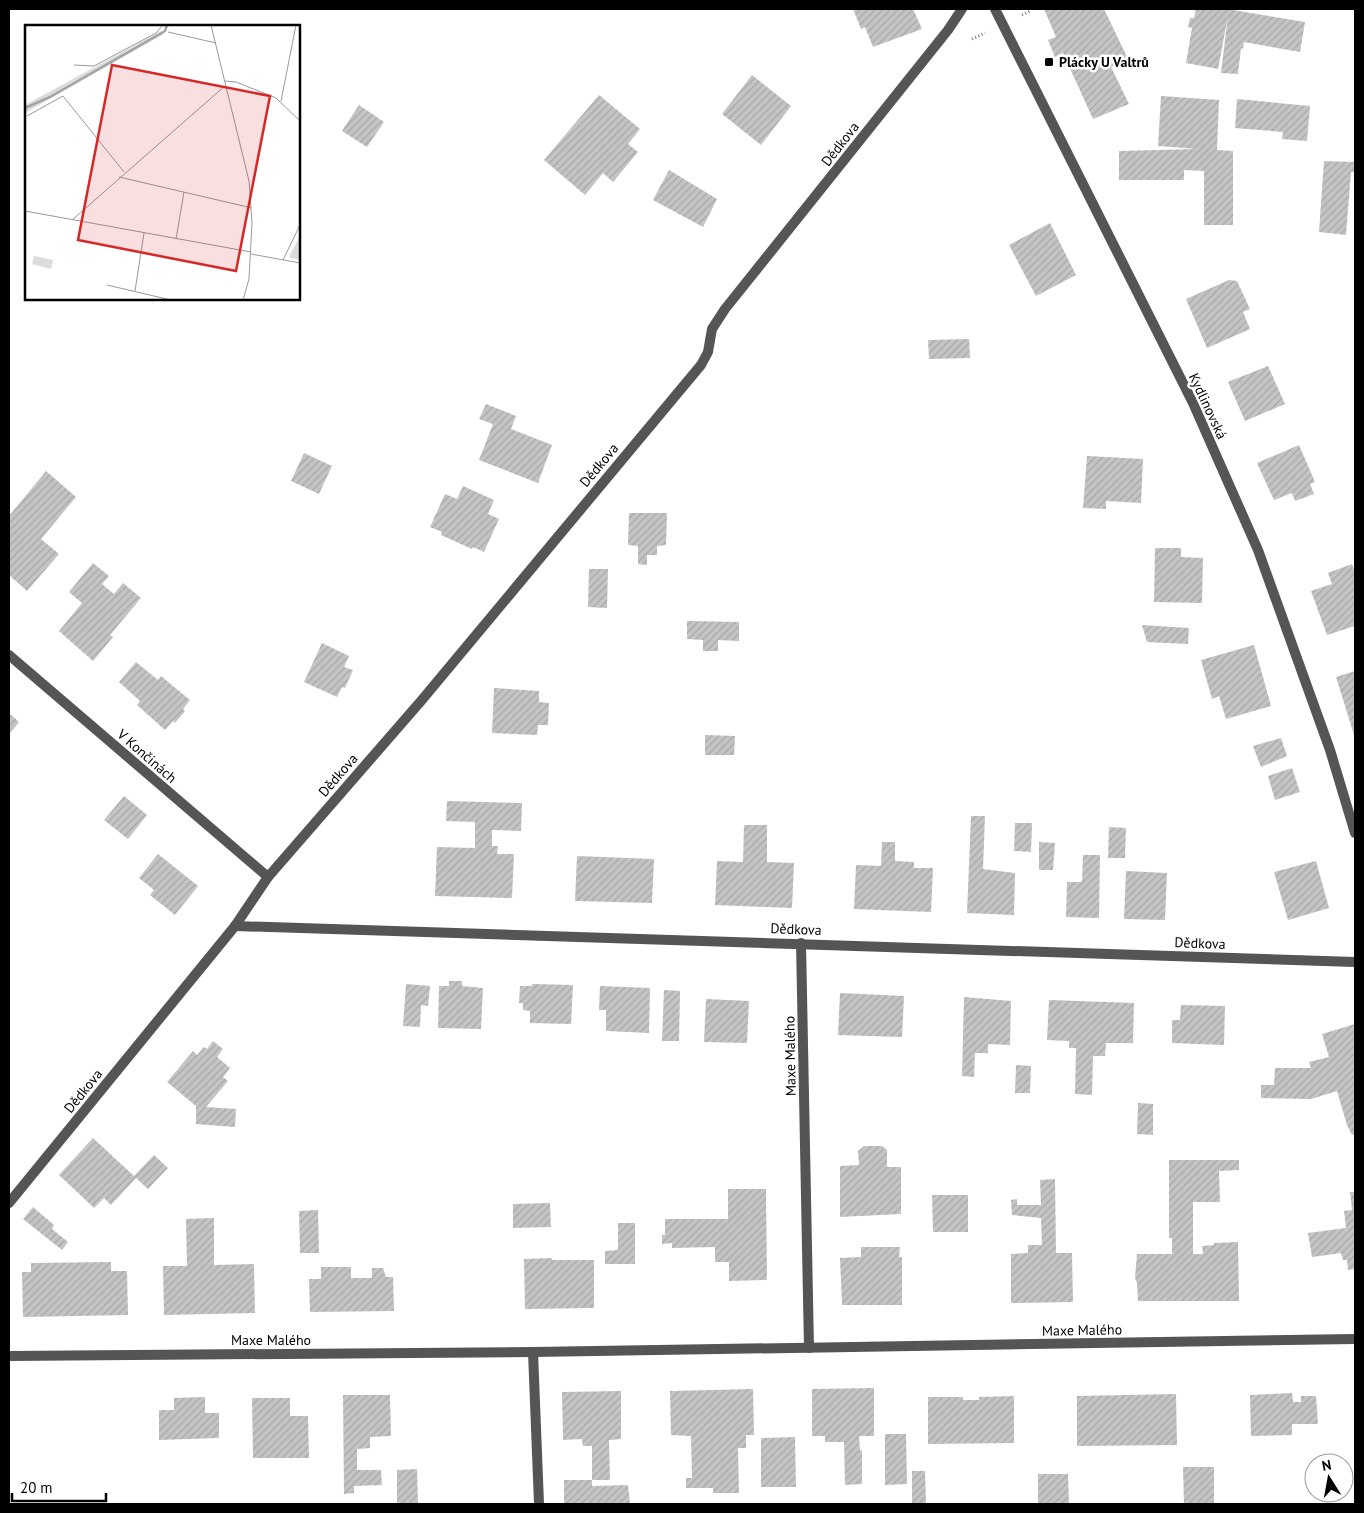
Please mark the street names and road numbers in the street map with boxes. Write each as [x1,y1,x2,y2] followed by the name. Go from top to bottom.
[817,118,863,170] street label: Dědkova
[1185,370,1231,442] street label: Kydlinovská
[576,440,622,490] street label: Dědkova
[113,725,180,787] street label: V Končinách
[314,750,362,800] street label: Dědkova
[770,919,822,939] street label: Dědkova
[1174,933,1226,953] street label: Dědkova
[780,1016,800,1096] street label: Maxe Malého
[60,1065,106,1117] street label: Dědkova
[1042,1320,1122,1340] street label: Maxe Malého
[231,1331,311,1349] street label: Maxe Malého

